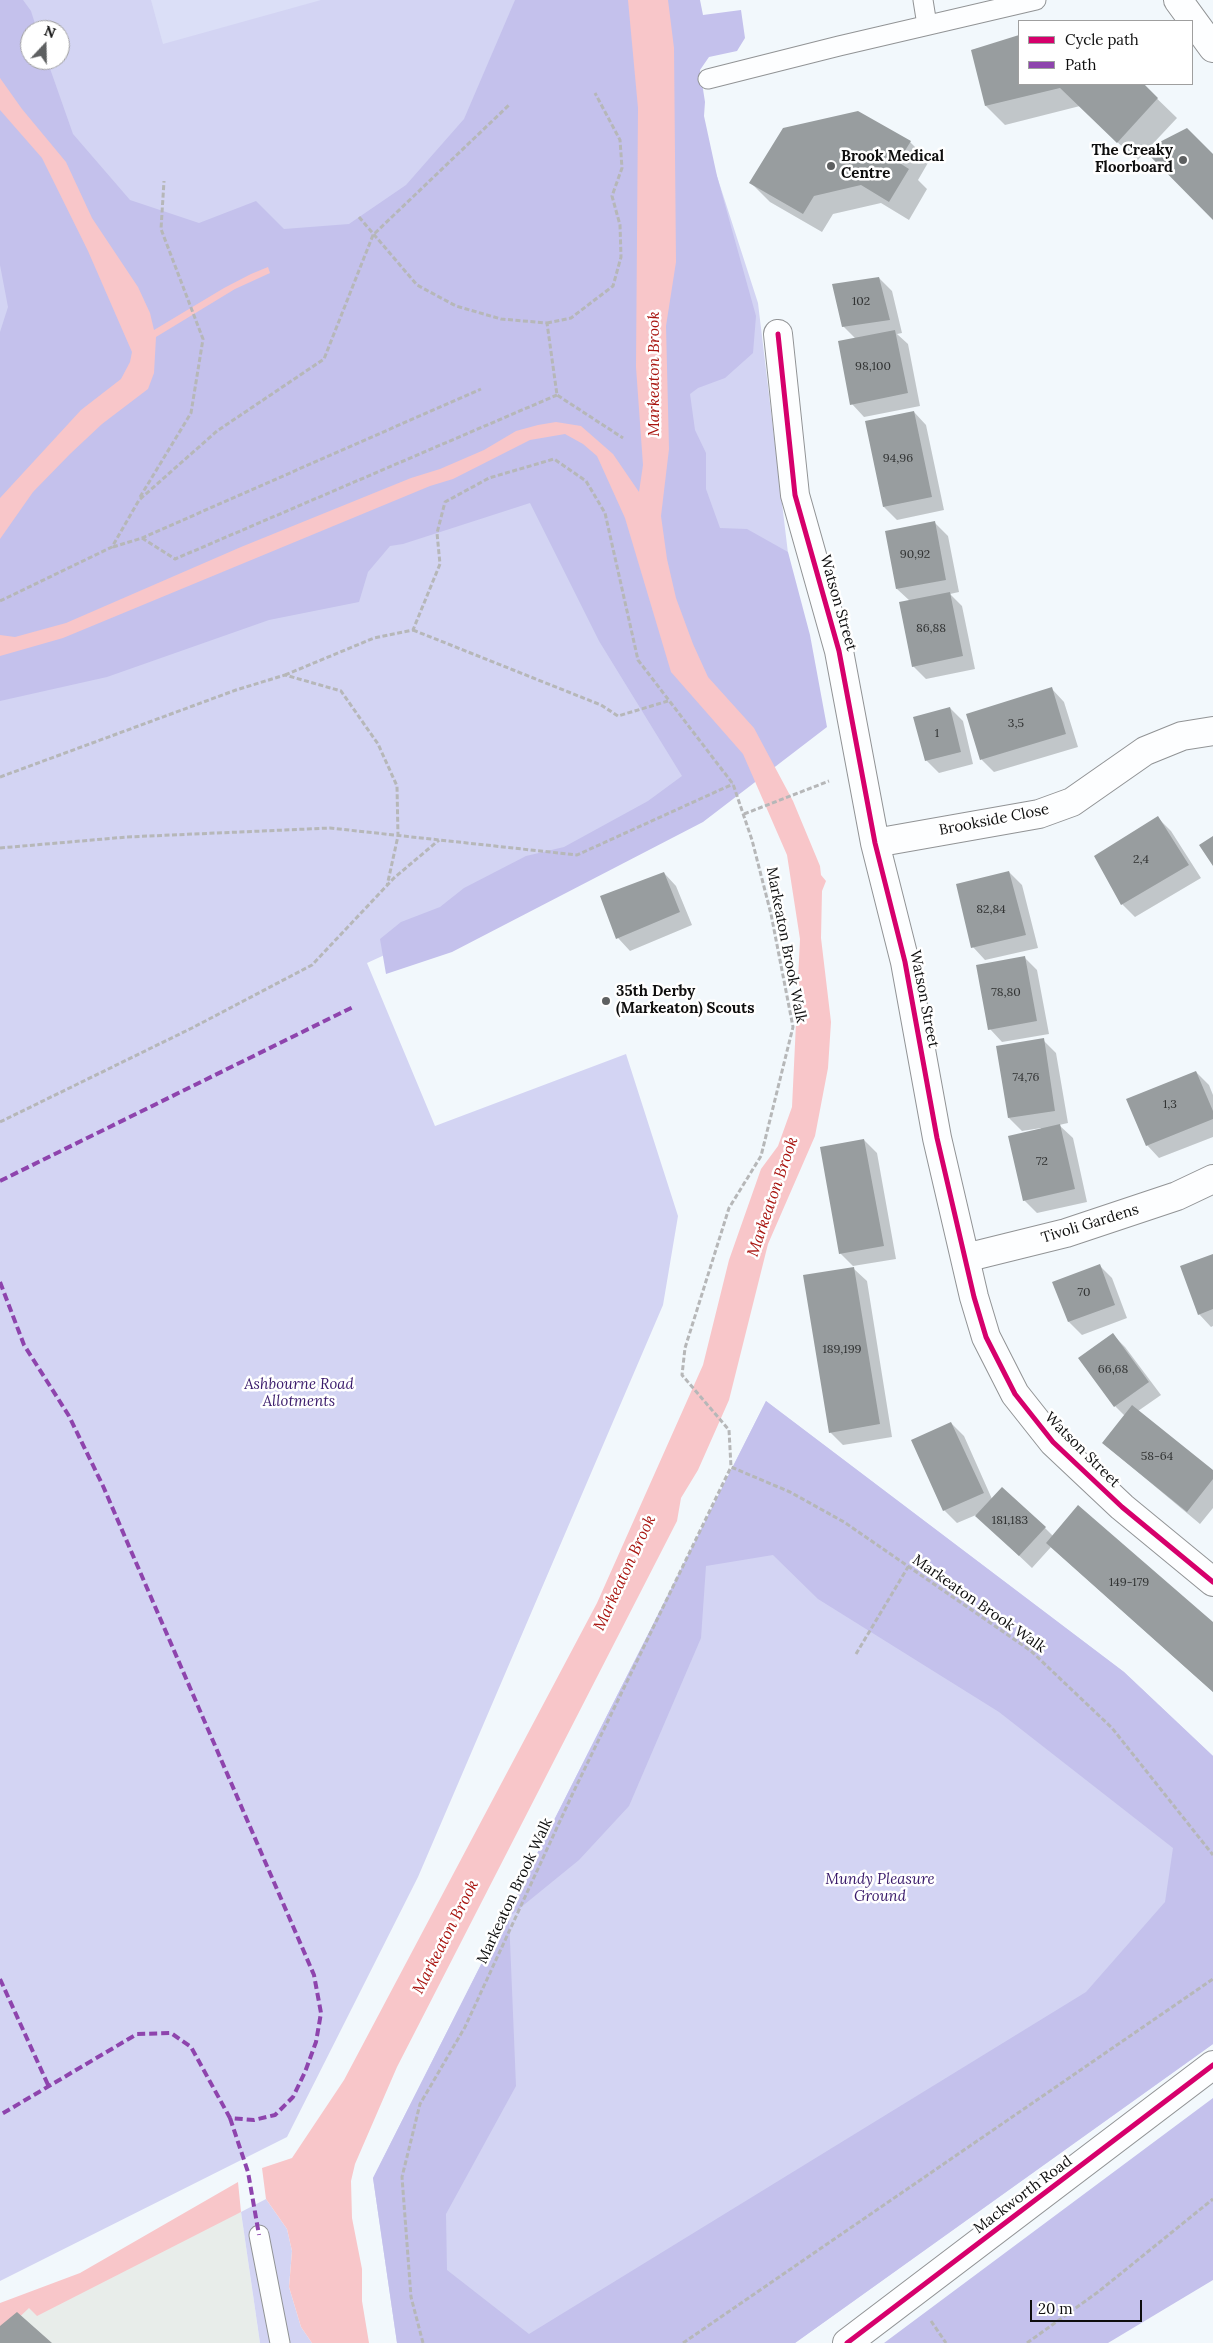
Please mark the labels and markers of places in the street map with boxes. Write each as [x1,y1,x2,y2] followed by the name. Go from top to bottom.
[1091,142,1173,177] place label: The Creaky Floorboard
[841,148,944,183] place label: Brook Medical Centre
[1177,154,1189,166] marker: The Creaky Floorboard
[825,160,837,172] marker: Brook Medical Centre
[616,983,754,1018] place label: 35th Derby (Markeaton) Scouts
[600,995,612,1007] marker: 35th Derby (Markeaton) Scouts

